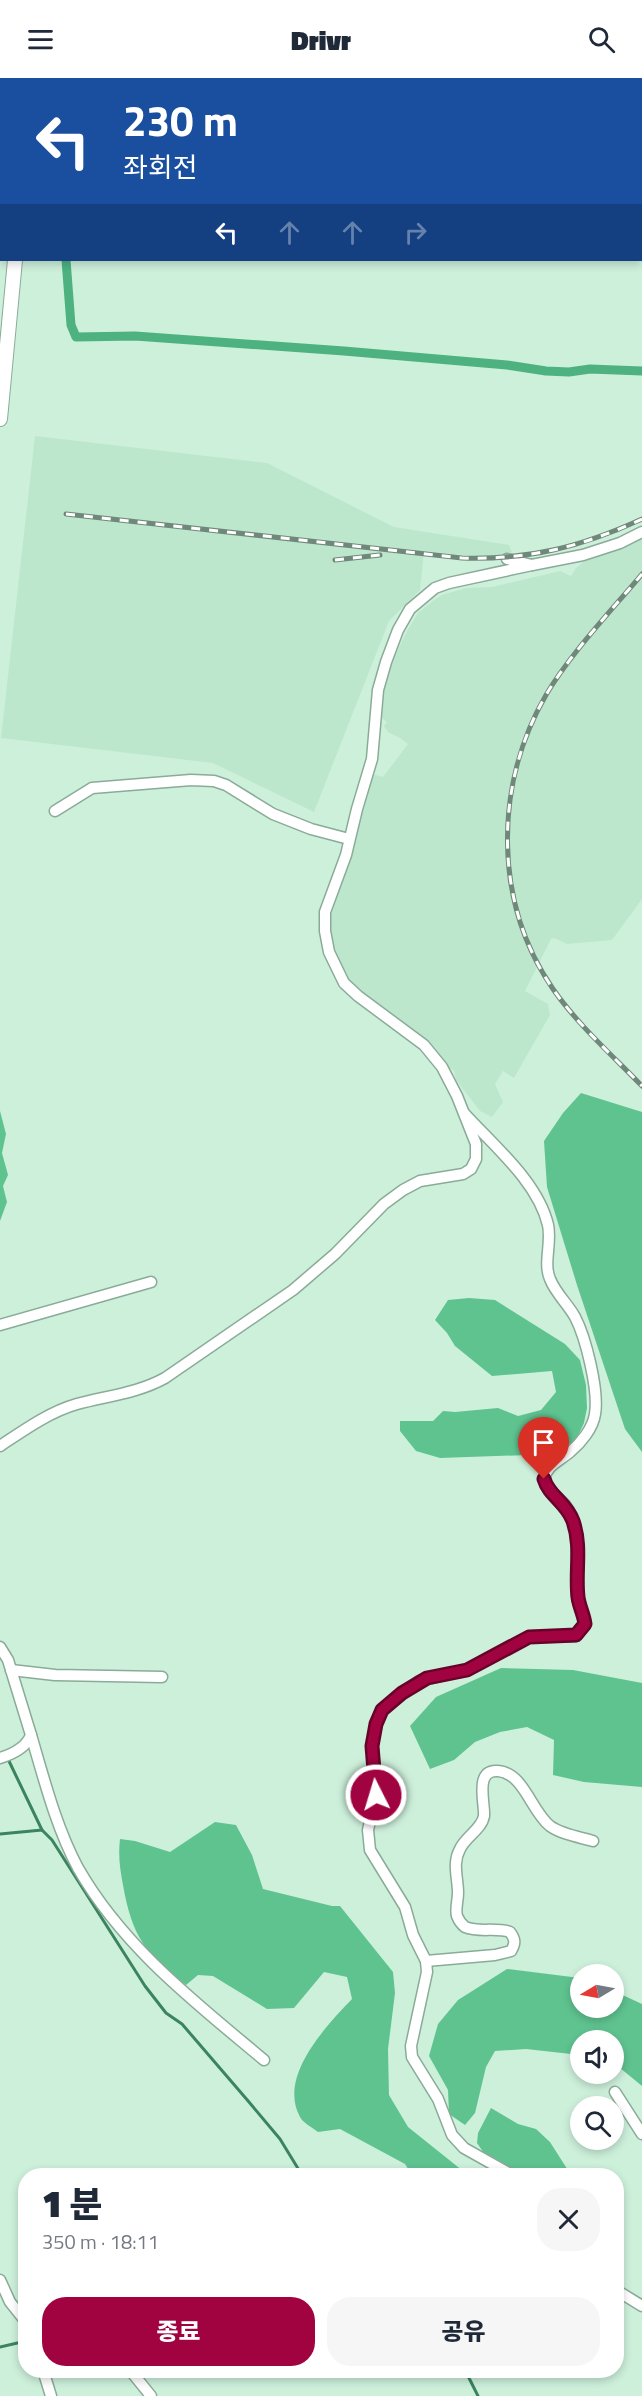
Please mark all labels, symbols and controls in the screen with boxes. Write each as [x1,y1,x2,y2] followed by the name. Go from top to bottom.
[291,19,351,60] text: Drivr
[24,23,57,56] icon: menu
[585,23,618,56] icon: search
[123,88,238,152] text: 230 m
[24,102,102,180] icon: left
[123,146,198,187] text: 좌회전
[210,216,243,249] icon: left
[273,216,306,249] icon: ahead
[336,216,369,249] icon: ahead
[399,216,432,249] icon: right
[518,1417,569,1479] pin
[527,1426,560,1459] icon: arrive
[344,1763,408,1827] position arrow
[570,1964,624,2018] north arrow
[570,1964,624,2150] map controls
[570,2030,624,2084] button: sound
[570,2096,624,2150] button: search
[42,2176,103,2231] text: 1 분
[537,2188,600,2251] button: close
[42,2226,159,2257] text: 350 m · 18:11
[42,2297,315,2366] button: 종료
[327,2297,600,2366] button: 공유

